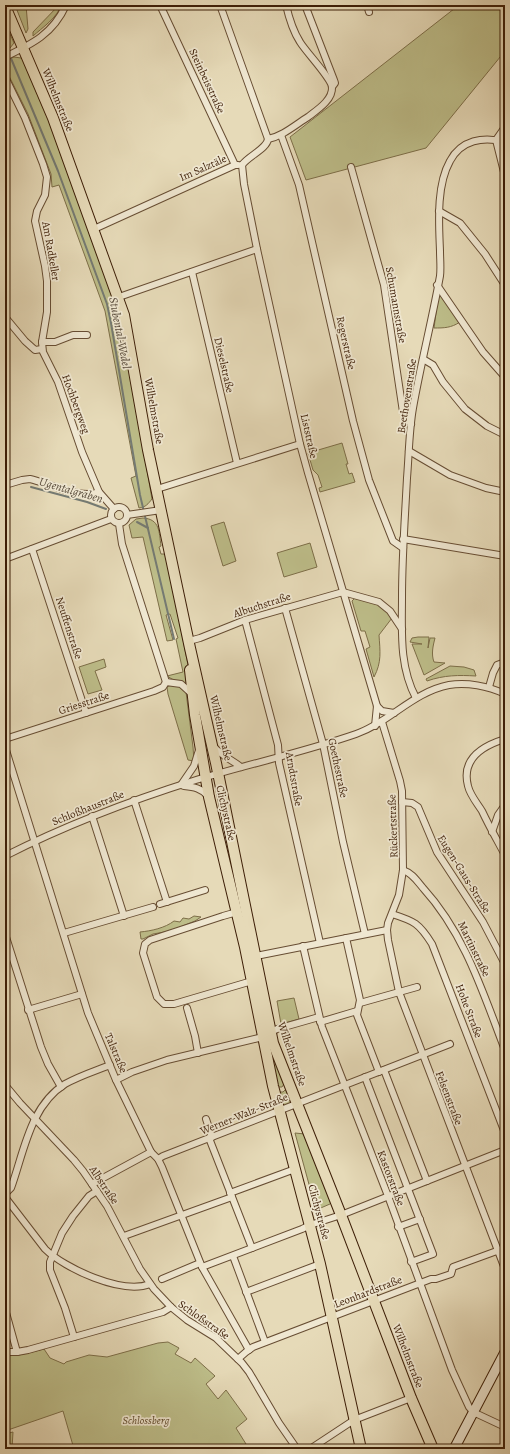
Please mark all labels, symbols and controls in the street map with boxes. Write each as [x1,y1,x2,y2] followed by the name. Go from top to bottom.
[185,46,229,116] street label: Steinbeisstraße
[38,65,78,134] street label: Wilhelmstraße
[177,151,229,185] street label: Im Salztäle
[38,219,64,282] street label: Am Radkeller
[382,266,410,344] street label: Schumannstraße
[105,296,135,370] water label: Stubental-Wedel
[333,315,359,371] street label: Regerstraße
[210,336,238,394] street label: Dieselstraße
[394,357,420,434] street label: Beethovenstraße
[58,372,94,436] street label: Hochbergweg
[141,376,167,445] street label: Wilhelmstraße
[297,412,321,460] street label: Liststraße
[37,473,105,507] water label: Ugentalgraben
[230,589,293,622] street label: Albuchstraße
[52,595,86,661] street label: Neuffenstraße
[57,688,111,718] street label: Griesstraße
[206,693,236,762] street label: Wilhelmstraße
[324,737,352,799] street label: Goethestraße
[282,750,306,807] street label: Arndtstraße
[212,784,240,842] street label: Clichystraße
[50,787,126,829] street label: Schloßhaustraße
[384,794,402,858] street label: Rückertstraße
[434,832,494,916] street label: Eugen-Gaus-Straße
[454,919,494,979] street label: Martinstraße
[452,982,486,1040] street label: Hohe Straße
[274,1019,310,1088] street label: Wilhelmstraße
[101,1031,131,1075] street label: Talstraße
[432,1069,466,1127] street label: Felsenstraße
[197,1090,290,1139] street label: Werner-Walz-Straße
[374,1148,408,1208] street label: Kastorstraße
[85,1162,122,1207] street label: Albstraße
[304,1183,334,1241] street label: Clichystraße
[332,1272,404,1312] street label: Leonhardstraße
[175,1297,233,1343] street label: Schloßstraße
[389,1321,427,1390] street label: Wilhelmstraße
[123,1413,170,1428] park label: Schlossberg

